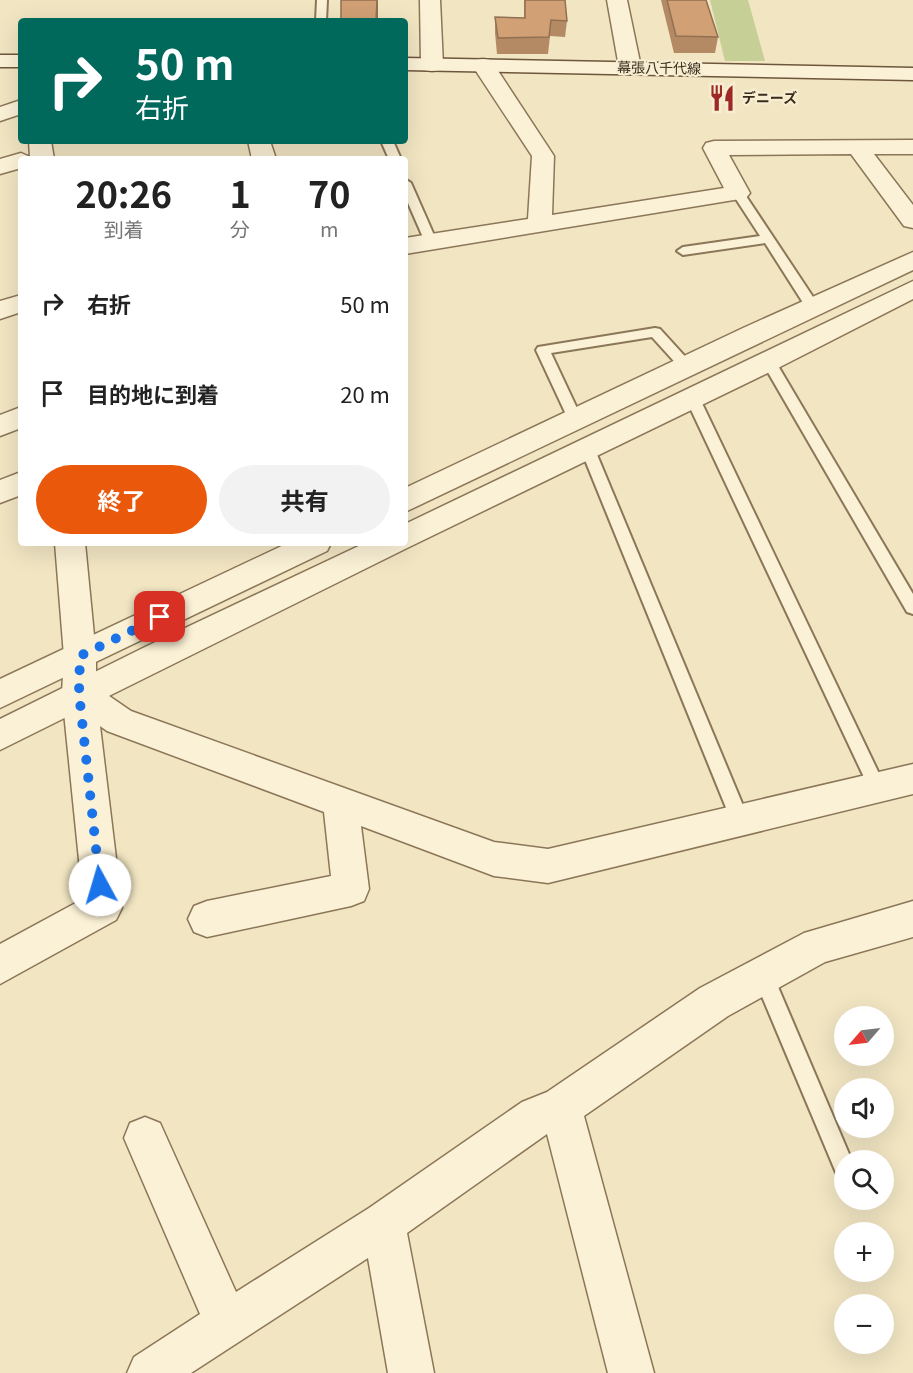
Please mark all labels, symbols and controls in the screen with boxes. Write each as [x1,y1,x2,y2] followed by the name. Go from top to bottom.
[135,31,235,92] text: 50 m
[36,42,114,120] icon: right
[617,56,701,78] street label: 幕張八千代線
[707,83,737,113] restaurant icon: デニーズ
[135,87,189,126] text: 右折
[742,87,797,107] place label: デニーズ
[75,166,172,218] text: 20:26
[229,166,251,218] text: 1
[308,166,351,218] text: 70
[104,214,144,243] text: 到着
[230,214,250,243] text: 分
[320,214,339,243] text: m
[36,287,69,320] icon: right
[87,287,131,319] text: 右折
[340,287,390,319] text: 50 m
[36,377,69,410] icon: arrive
[87,377,219,409] text: 目的地に到着
[340,377,390,409] text: 20 m
[36,465,207,534] button: 終了
[219,465,390,534] button: 共有
[134,591,185,642] pin
[143,600,176,633] icon: arrive
[68,853,132,917] position arrow
[834,1006,894,1066] north arrow
[834,1006,894,1354] map controls
[834,1078,894,1138] button: sound
[834,1150,894,1210] button: search
[834,1222,894,1282] button: +
[834,1294,894,1354] button: −

